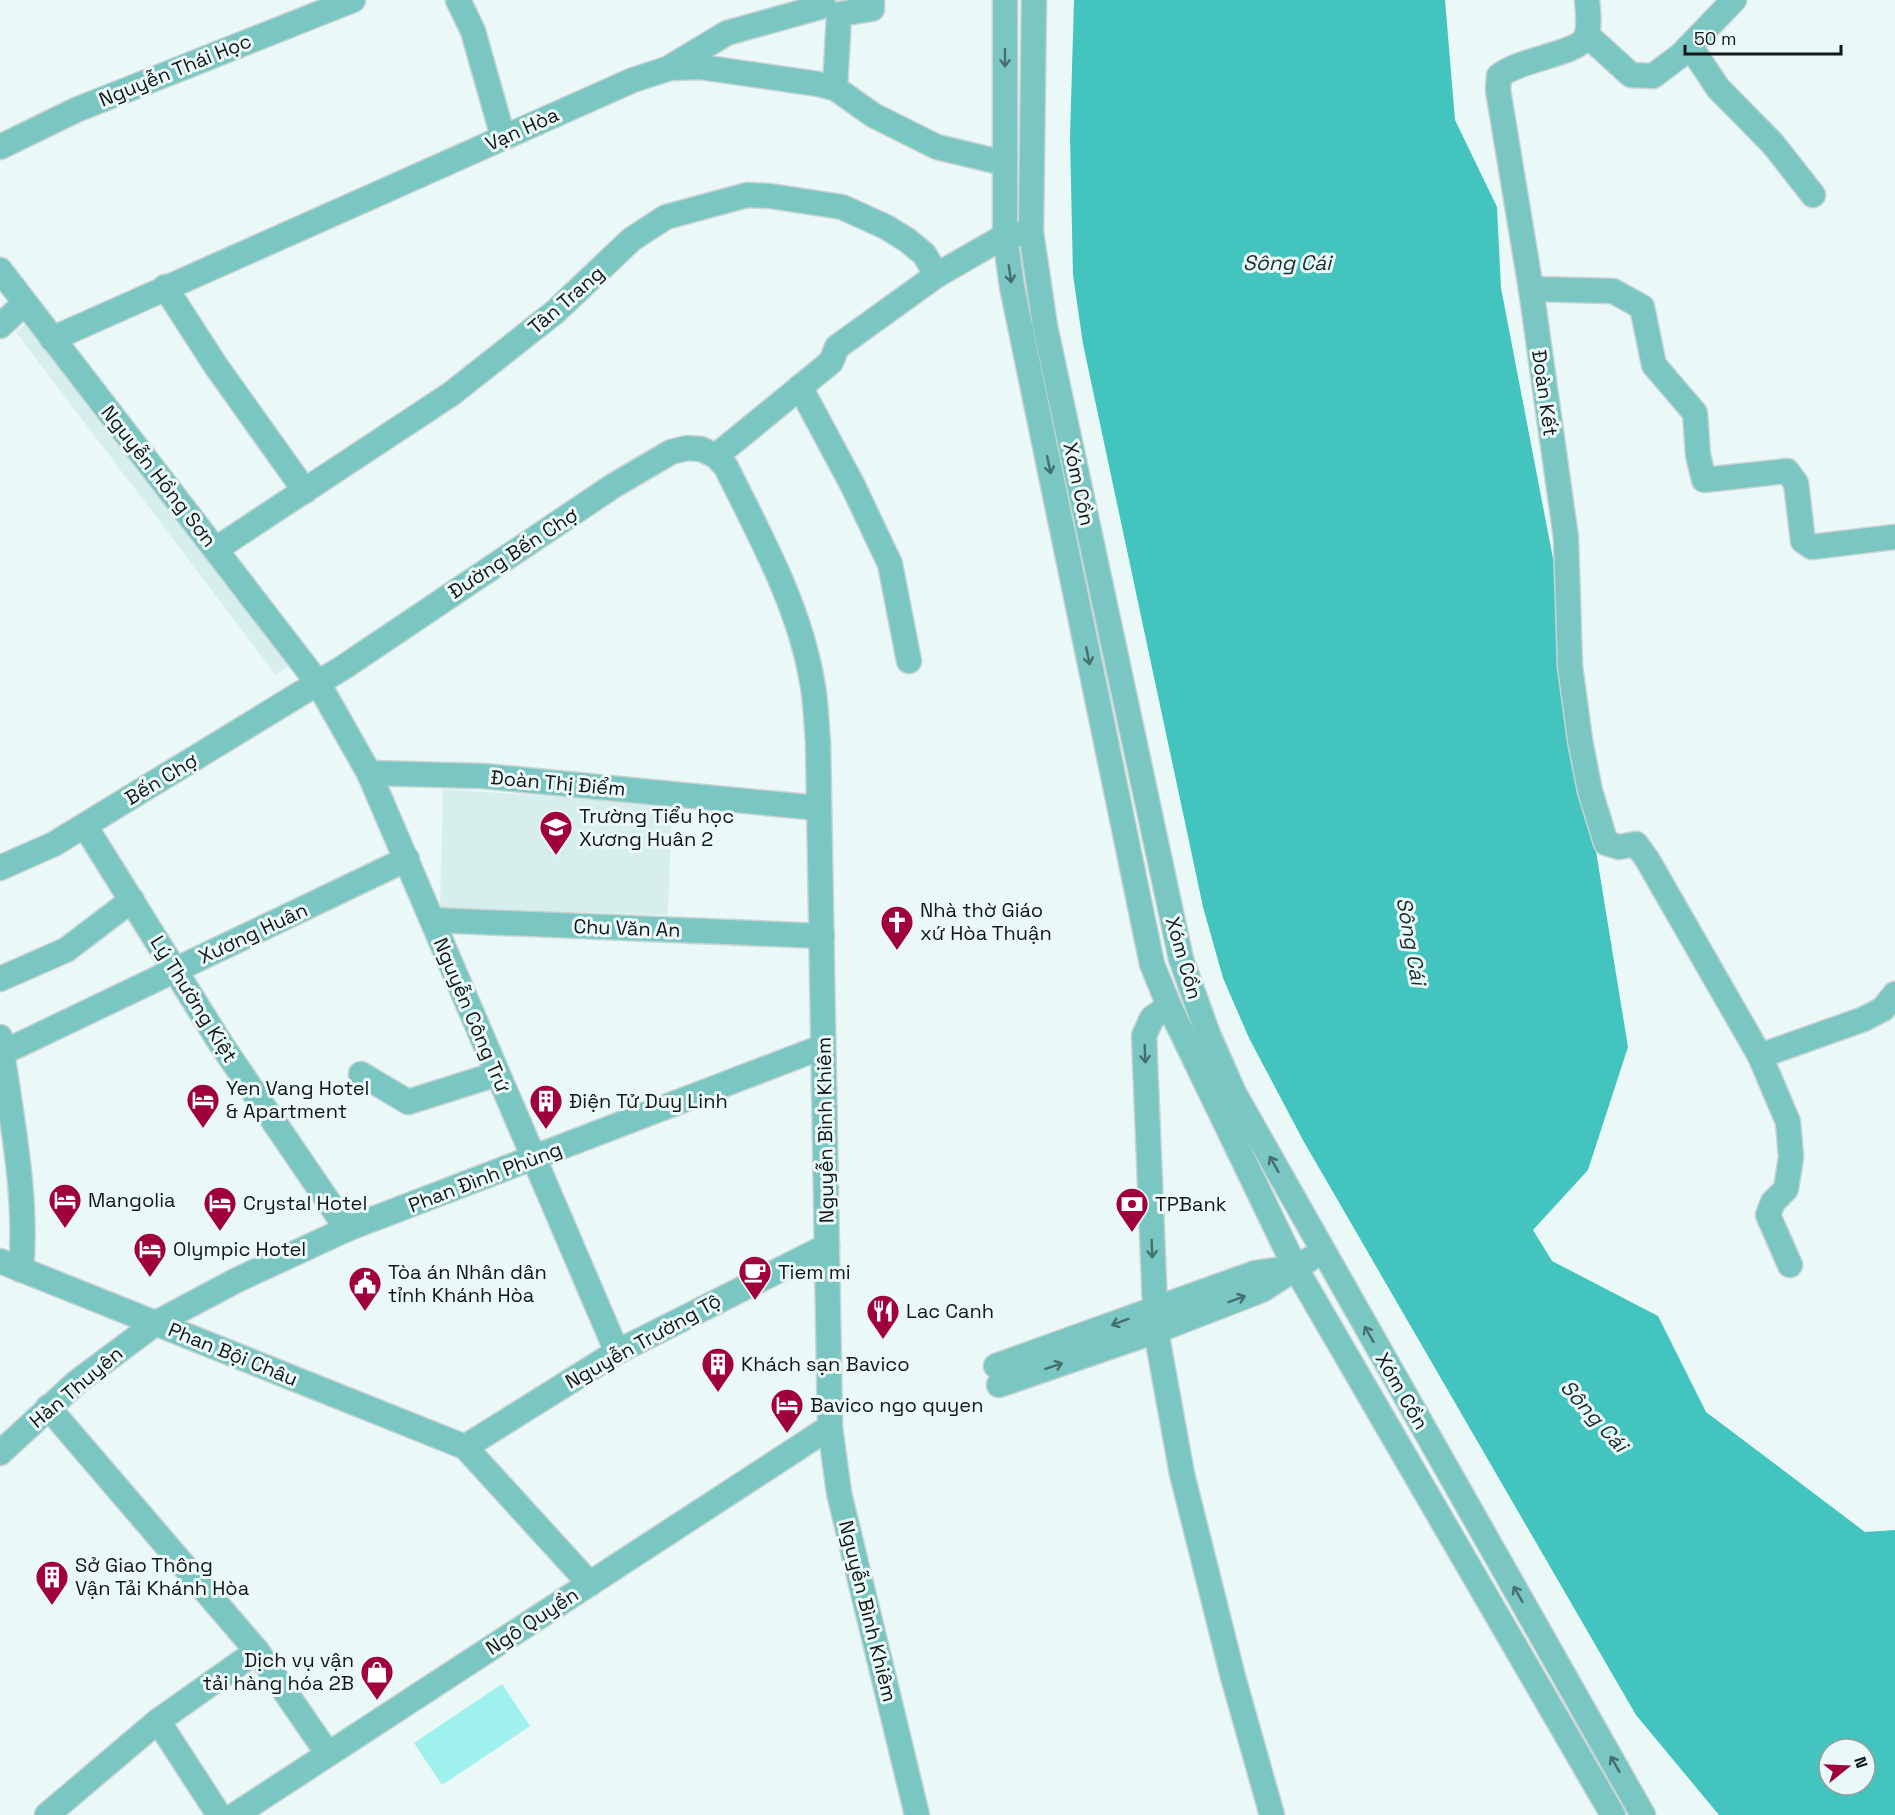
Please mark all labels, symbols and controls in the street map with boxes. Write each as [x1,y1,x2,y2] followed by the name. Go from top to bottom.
[1685,18,1841,56] scale bar
[1694,27,1736,50] text: 50 m
[95,28,255,112] street label: Nguyễn Thái Học
[999,48,1011,68] one-way arrow
[481,101,563,157] street label: Vạn Hòa
[1243,249,1334,276] water label: Sông Cái
[523,260,609,340] street label: Tân Trang
[1005,264,1016,284] one-way arrow
[1526,348,1564,438] street label: Đoàn Kết
[96,400,222,552] street label: Nguyễn Hồng Sơn
[1057,440,1101,528] street label: Xóm Cồn
[1044,455,1055,474] one-way arrow
[443,501,583,604] street label: Đường Bến Chợ
[1083,646,1094,665] one-way arrow
[120,747,202,811] street label: Bến Chợ
[489,764,627,802] street label: Đoàn Thị Điểm
[579,803,734,852] place label: Trường Tiểu học Xương Huân 2
[538,809,574,856] school or university icon: Trường Tiểu học Xương Huân 2
[1391,895,1433,990] water label: Sông Cái
[194,896,312,970] street label: Xương Huân
[920,897,1052,946] place label: Nhà thờ Giáo xứ Hòa Thuận
[879,904,915,951] church icon: Nhà thờ Giáo xứ Hòa Thuận
[573,913,681,943] street label: Chu Văn An
[1160,914,1208,1002] street label: Xóm Cồn
[145,931,243,1067] street label: Lý Thường Kiệt
[428,934,516,1096] street label: Nguyễn Công Trứ
[810,1037,840,1223] street label: Nguyễn Bình Khiêm
[1139,1044,1150,1064] one-way arrow
[226,1075,370,1124] place label: Yen Vang Hotel & Apartment
[185,1082,221,1129] hotel icon: Yen Vang Hotel & Apartment
[528,1083,564,1130] building icon: Điện Tử Duy Linh
[569,1088,728,1114] place label: Điện Tử Duy Linh
[405,1136,565,1218] street label: Phan Đình Phùng
[1267,1156,1279,1173] one-way arrow
[47,1182,83,1229] hotel icon: Mangolia
[202,1185,238,1232] hotel icon: Crystal Hotel
[1114,1186,1150,1233] bank icon: TPBank
[88,1187,176,1213] place label: Mangolia
[243,1190,367,1216] place label: Crystal Hotel
[1155,1191,1227,1217] place label: TPBank
[132,1231,168,1278] hotel icon: Olympic Hotel
[173,1236,306,1262] place label: Olympic Hotel
[1146,1238,1158,1258] one-way arrow
[737,1254,773,1301] cafe icon: Tiem mi
[388,1259,547,1308] place label: Tòa án Nhân dân tỉnh Khánh Hòa
[778,1259,851,1285] place label: Tiem mi
[347,1265,383,1312] public building icon: Tòa án Nhân dân tỉnh Khánh Hòa
[560,1287,726,1395] street label: Nguyễn Trường Tộ
[865,1293,901,1340] restaurant icon: Lac Canh
[1227,1293,1246,1304] one-way arrow
[906,1298,994,1324] place label: Lac Canh
[164,1316,302,1392] street label: Phan Bội Châu
[1111,1317,1130,1328] one-way arrow
[1363,1326,1375,1343] one-way arrow
[24,1340,128,1434] street label: Hàn Thuyên
[700,1346,736,1393] building icon: Khách sạn Bavico
[1370,1348,1434,1434] street label: Xóm Cồn
[741,1351,910,1377] place label: Khách sạn Bavico
[1044,1360,1063,1371] one-way arrow
[1555,1374,1636,1460] water label: Sông Cái
[769,1387,805,1434] hotel icon: Bavico ngo quyen
[810,1392,983,1418] place label: Bavico ngo quyen
[833,1518,903,1704] street label: Nguyễn Bình Khiêm
[75,1552,249,1601] place label: Sở Giao Thông Vận Tải Khánh Hòa
[34,1559,70,1606] building icon: Sở Giao Thông Vận Tải Khánh Hòa
[481,1581,583,1661] street label: Ngô Quyền
[1512,1586,1524,1603] one-way arrow
[203,1647,354,1696] place label: Dịch vụ vận tải hàng hóa 2B
[359,1654,395,1701] shop icon: Dịch vụ vận tải hàng hóa 2B
[1817,1737,1877,1797] north arrow
[1849,1754,1872,1771] text: N
[1609,1756,1621,1773] one-way arrow

